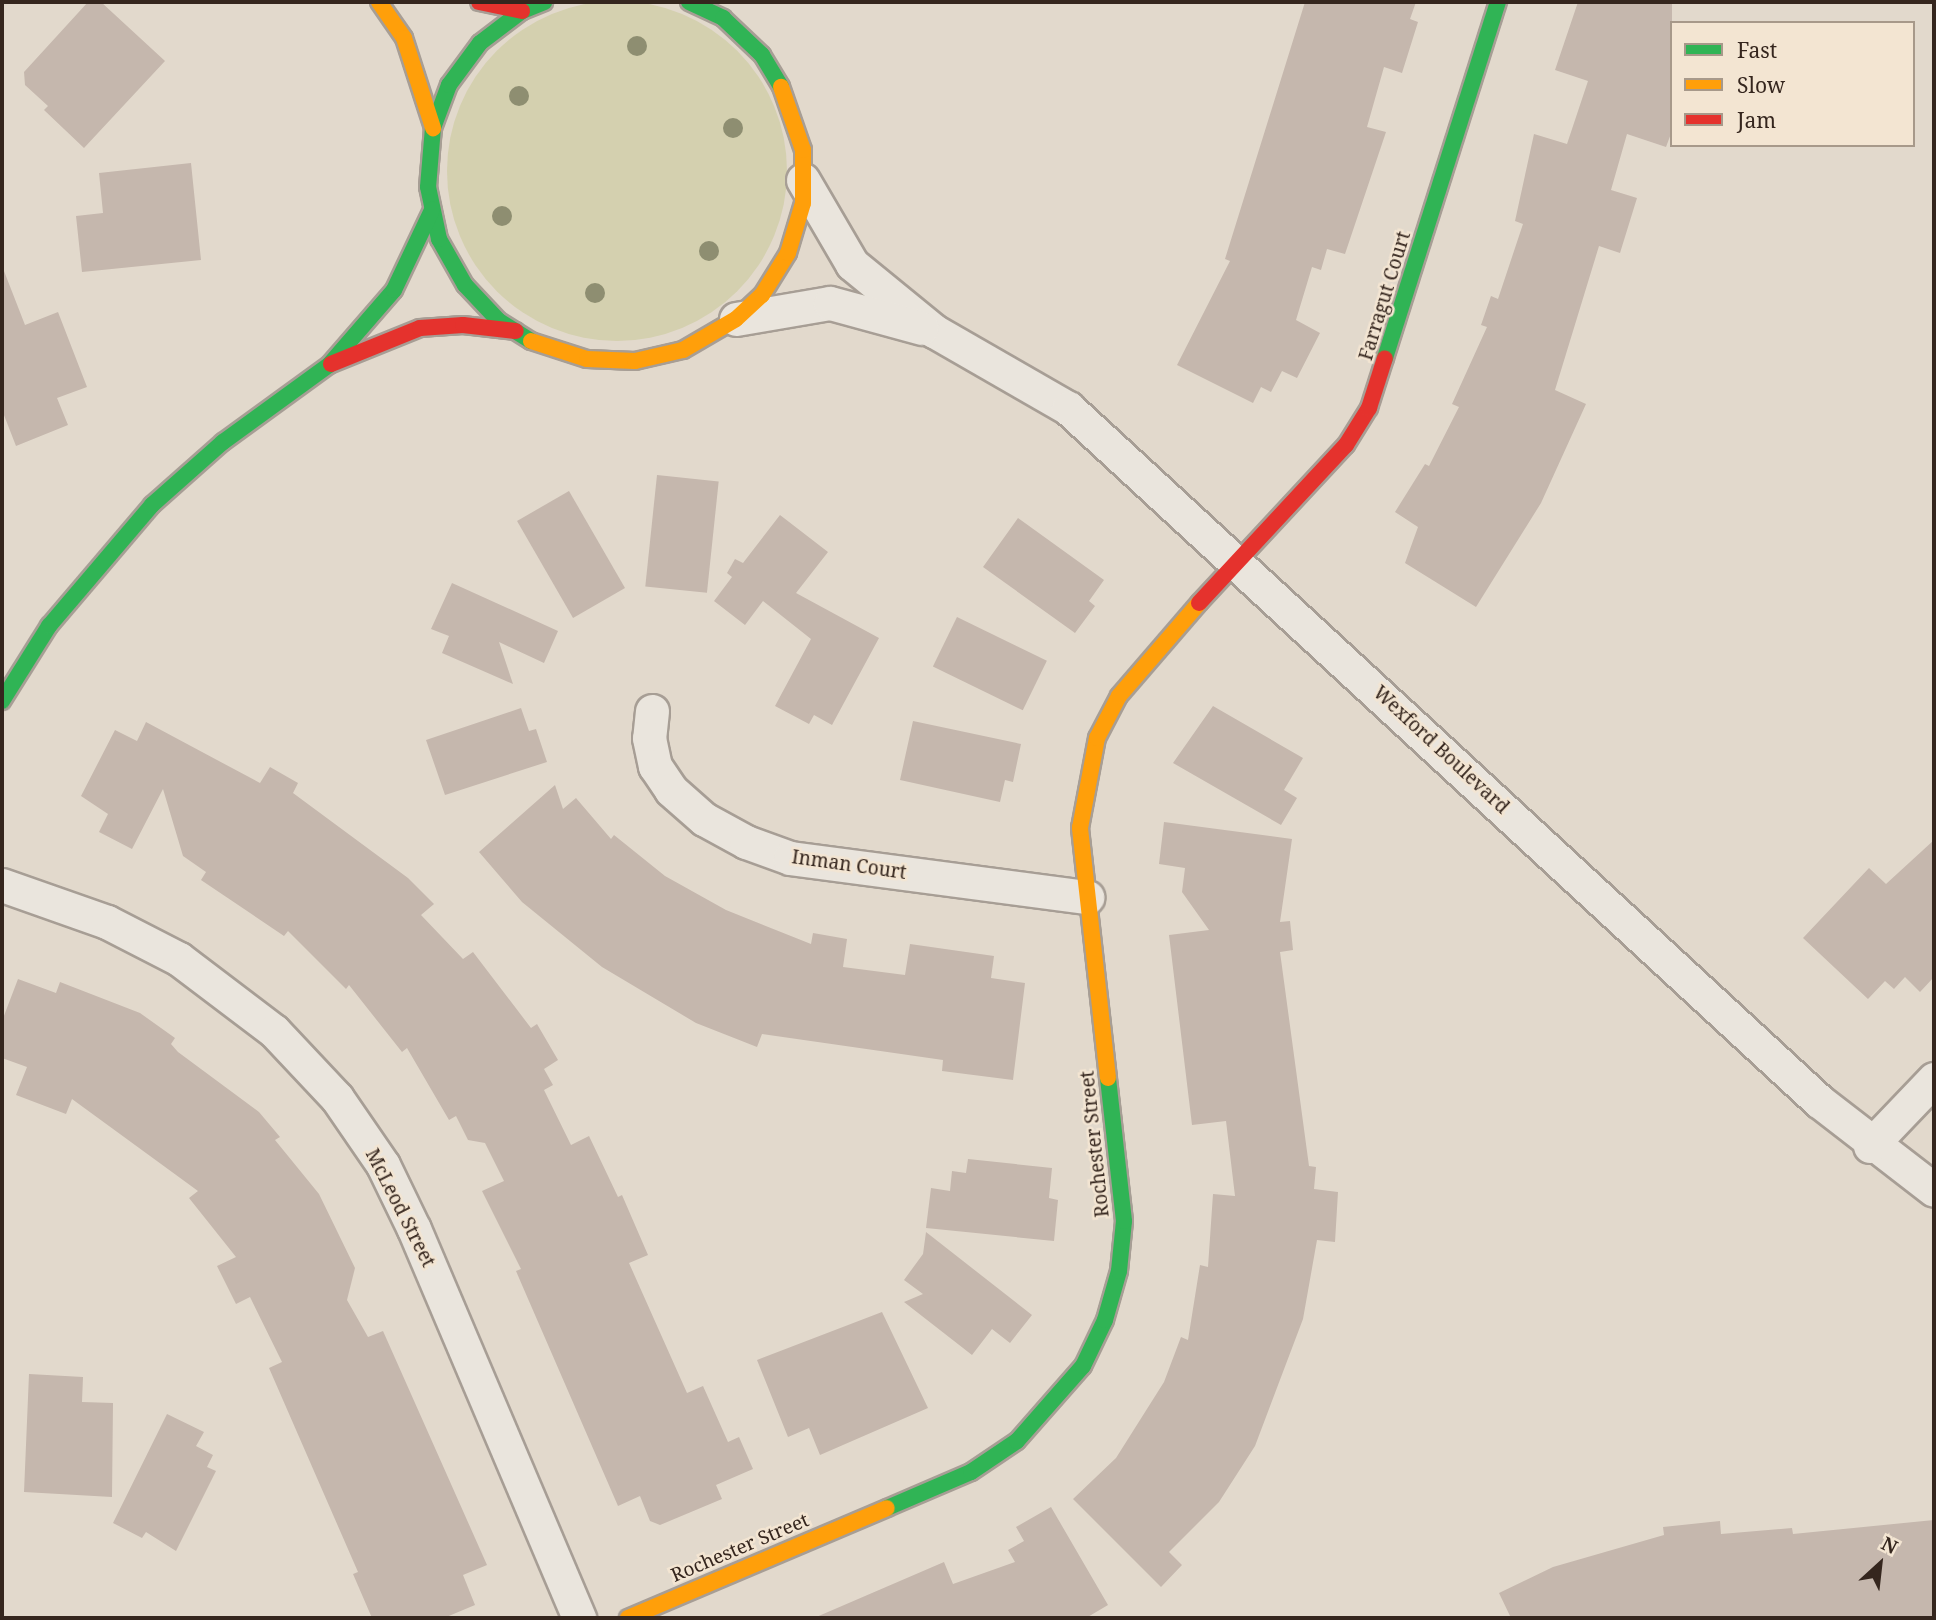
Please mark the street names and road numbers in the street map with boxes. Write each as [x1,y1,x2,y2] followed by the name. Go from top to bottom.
[1355,229,1415,363] street label: Farragut Court
[1368,681,1514,819] street label: Wexford Boulevard
[790,846,908,884] street label: Inman Court
[1076,1070,1114,1218] street label: Rochester Street
[360,1145,440,1271] street label: McLeod Street
[668,1509,812,1587] street label: Rochester Street

